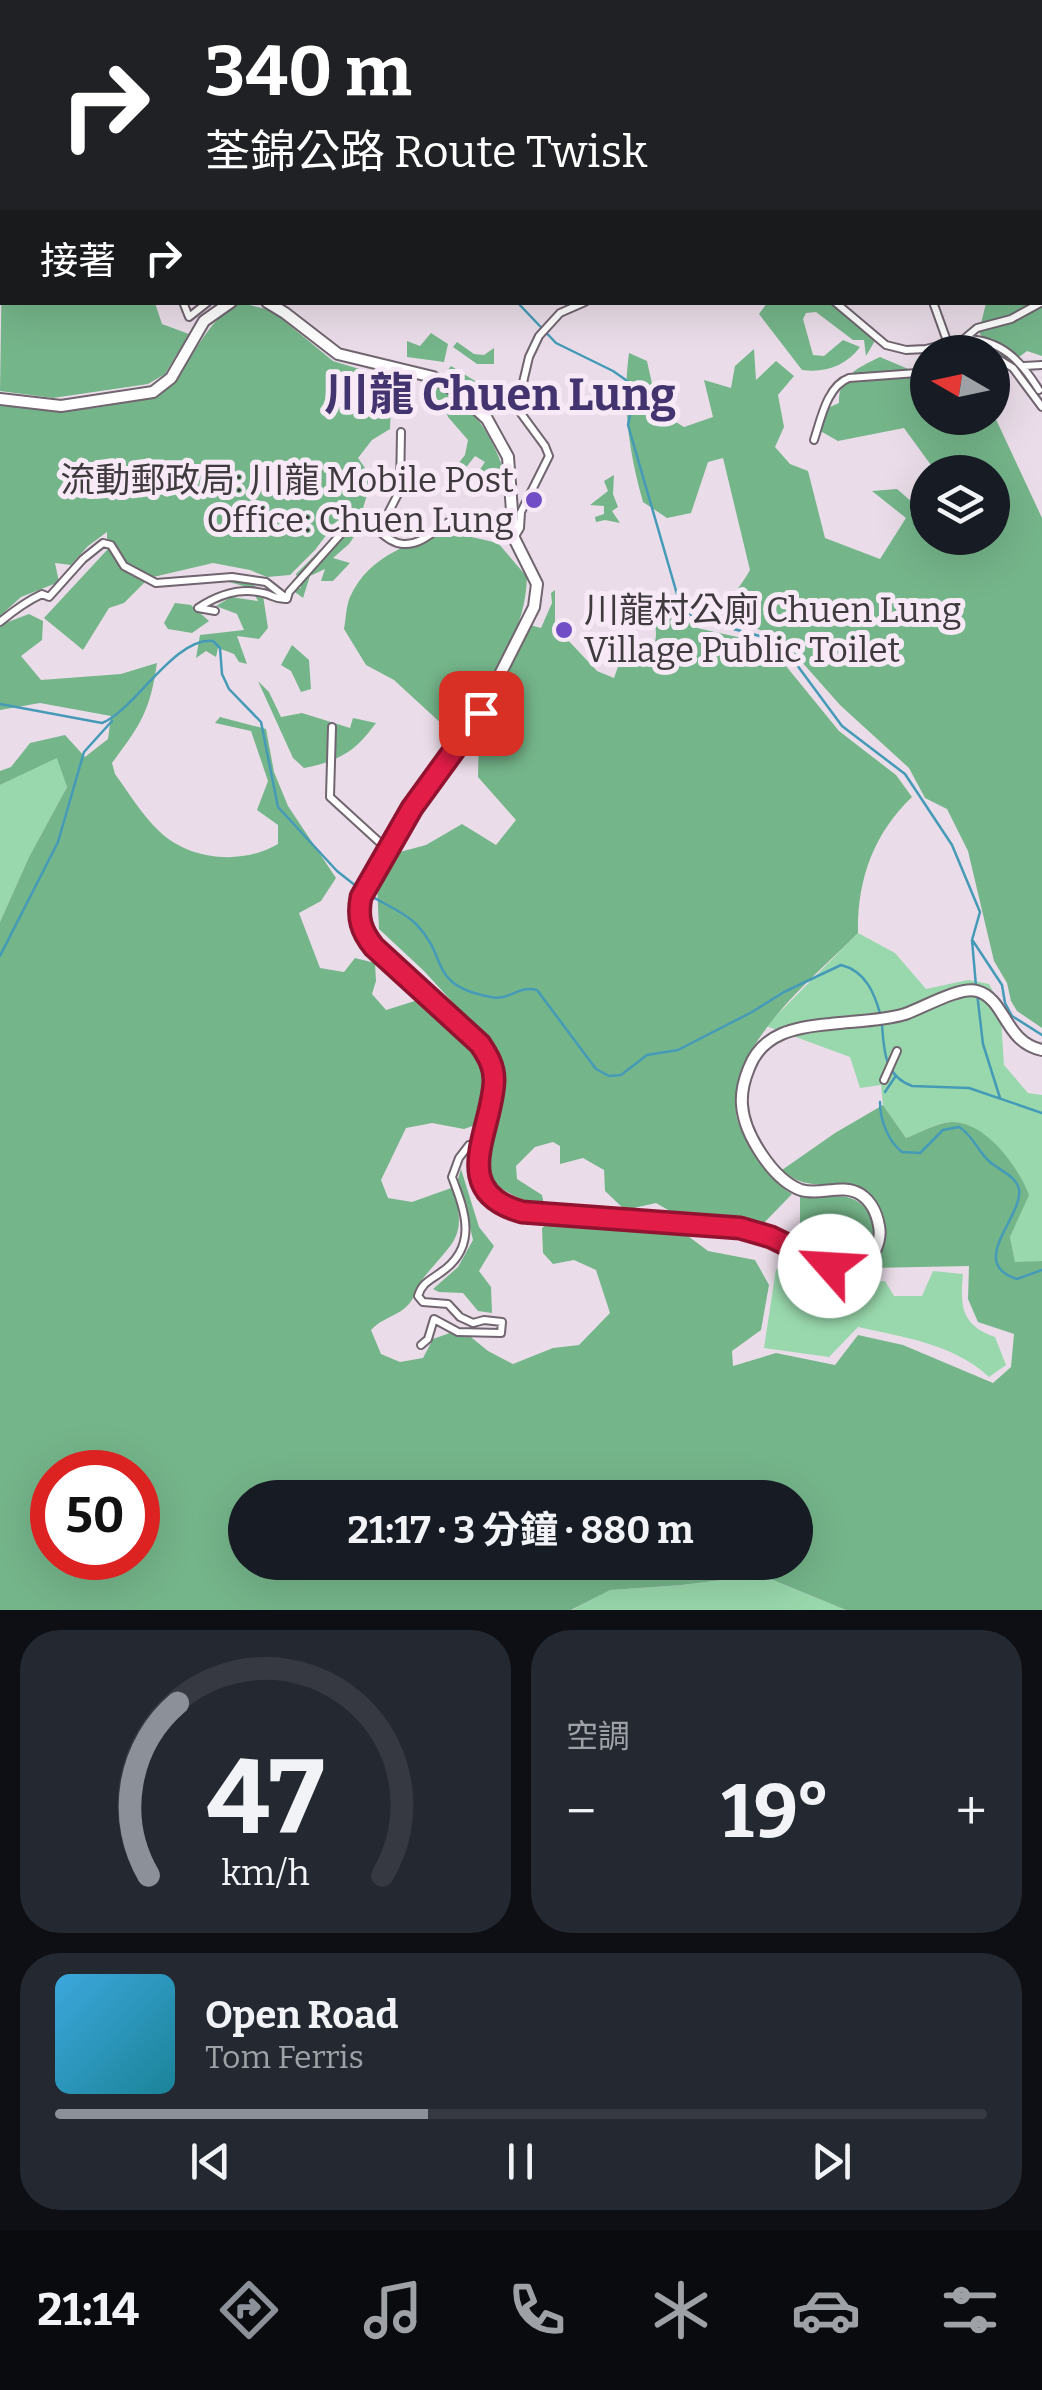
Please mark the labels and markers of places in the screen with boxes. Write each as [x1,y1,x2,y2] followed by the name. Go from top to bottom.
[60,459,514,541] place label: 流動郵政局: 川龍 Mobile Post Office: Chuen Lung
[523,489,545,511] marker: 流動郵政局: 川龍 Mobile Post Office: Chuen Lung
[584,589,962,671] place label: 川龍村公廁 Chuen Lung Village Public Toilet
[553,619,575,641] marker: 川龍村公廁 Chuen Lung Village Public Toilet
[439,671,524,756] pin

